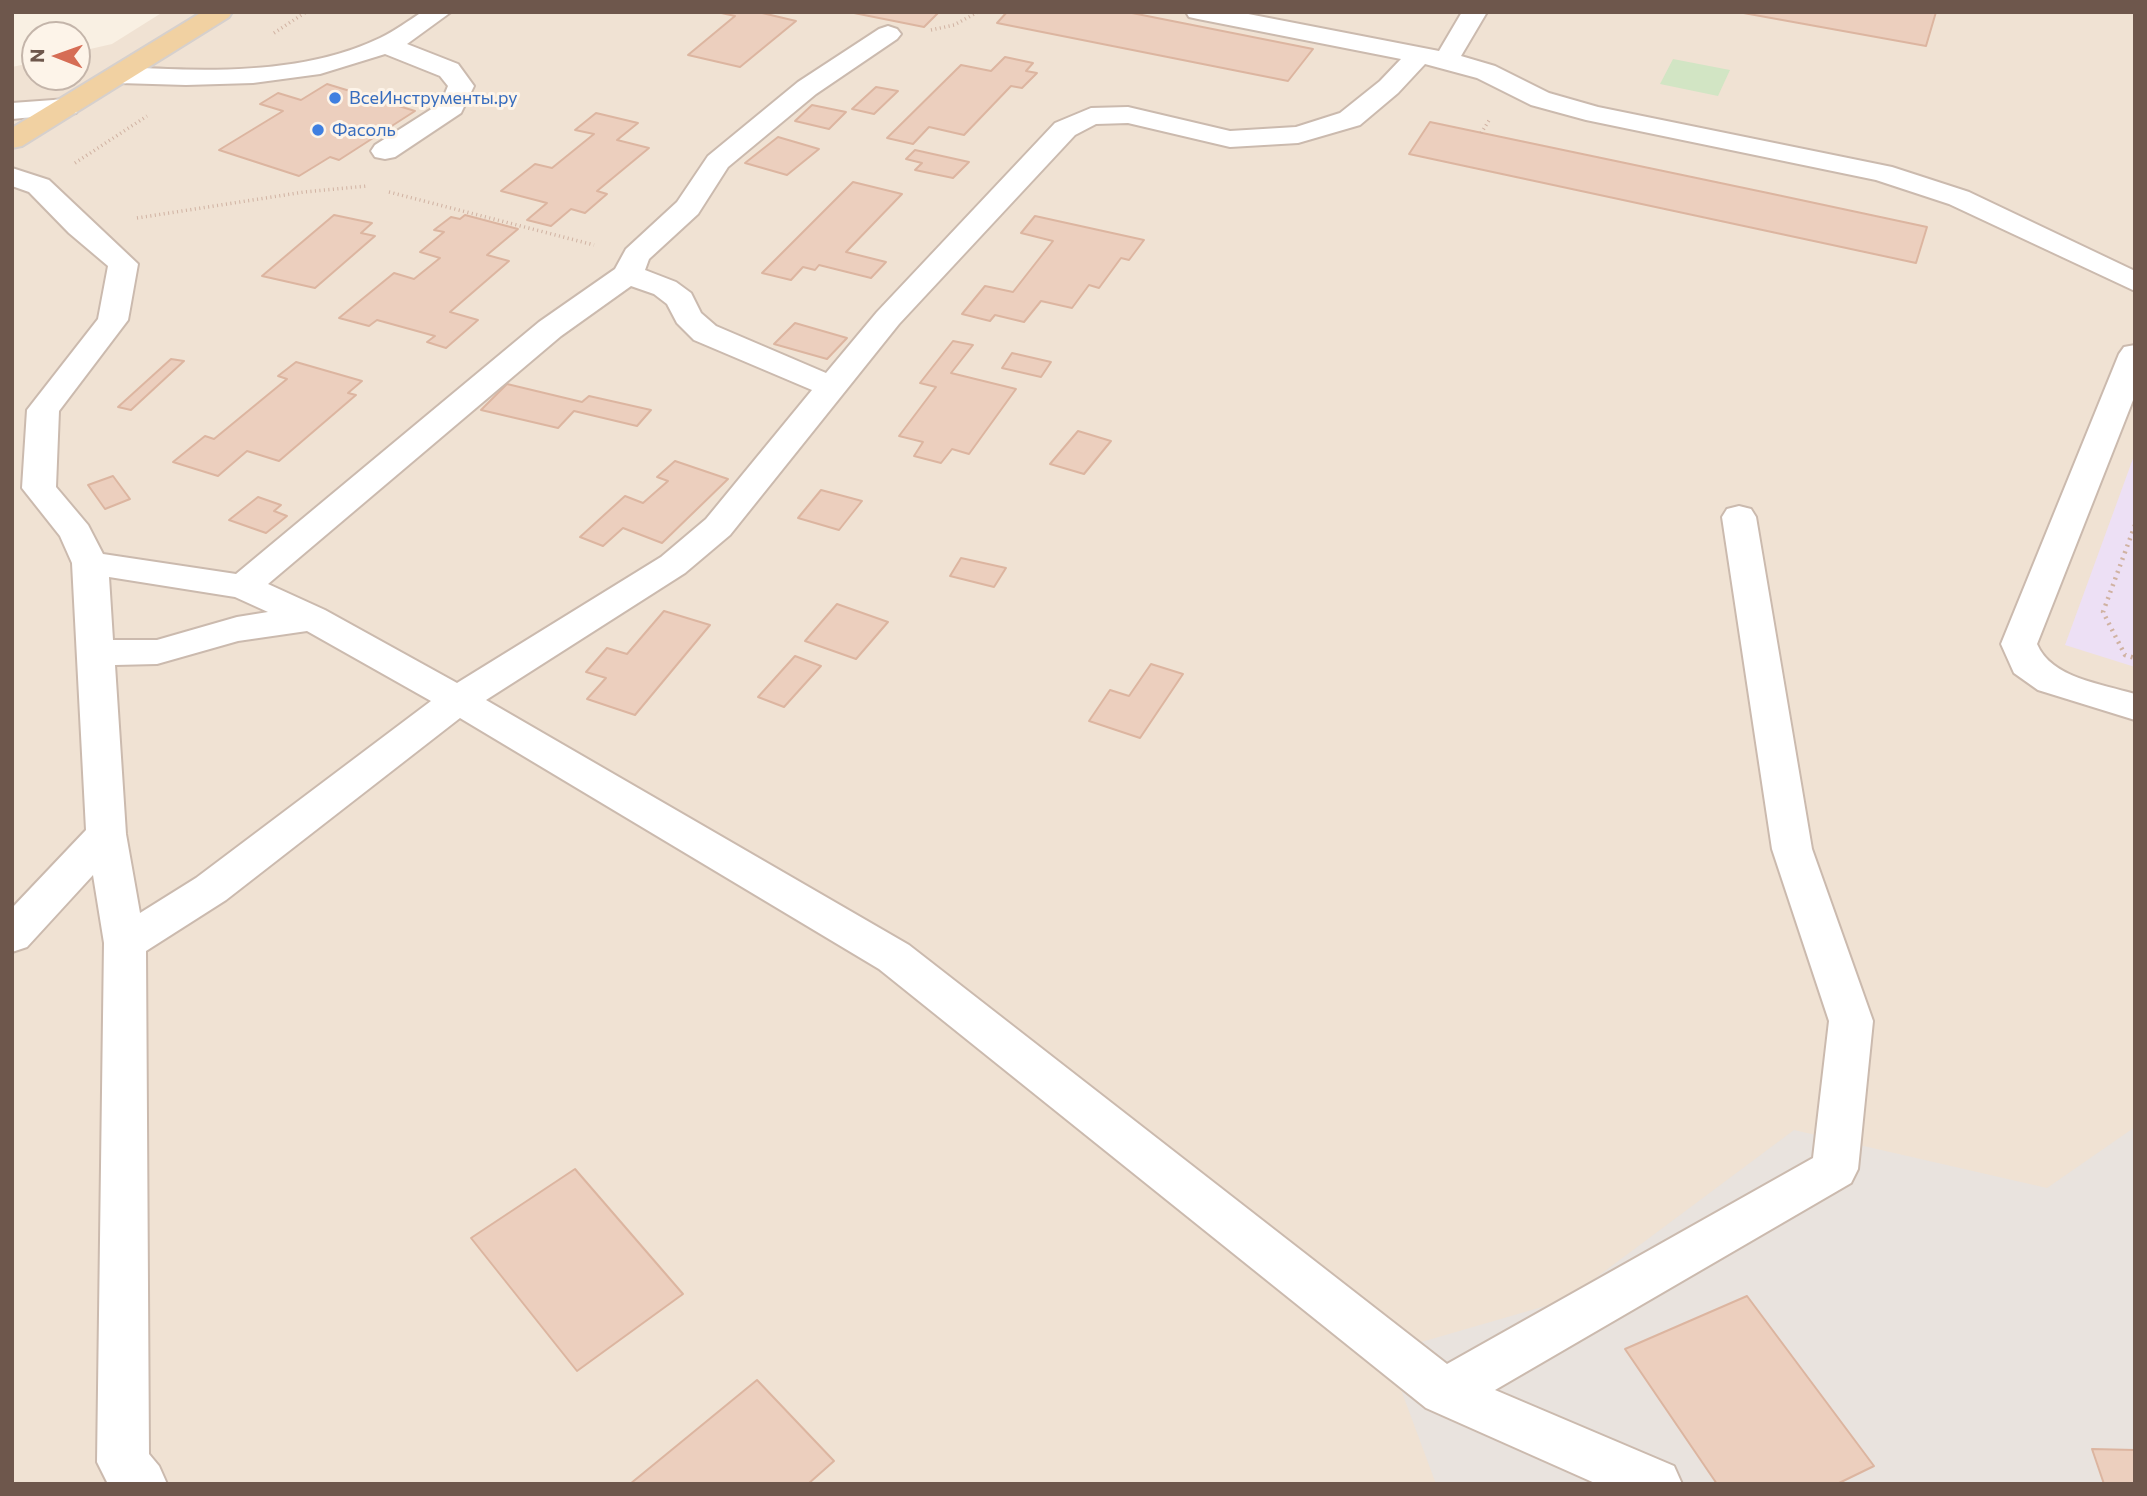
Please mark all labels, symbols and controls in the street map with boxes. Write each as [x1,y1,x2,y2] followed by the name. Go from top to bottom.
[21,21,91,91] north arrow
[25,48,48,63] text: N
[349,87,518,109] place label: ВсеИнструменты.ру
[327,90,343,106] marker: ВсеИнструменты.ру
[332,119,396,141] place label: Фасоль
[310,122,326,138] marker: Фасоль

